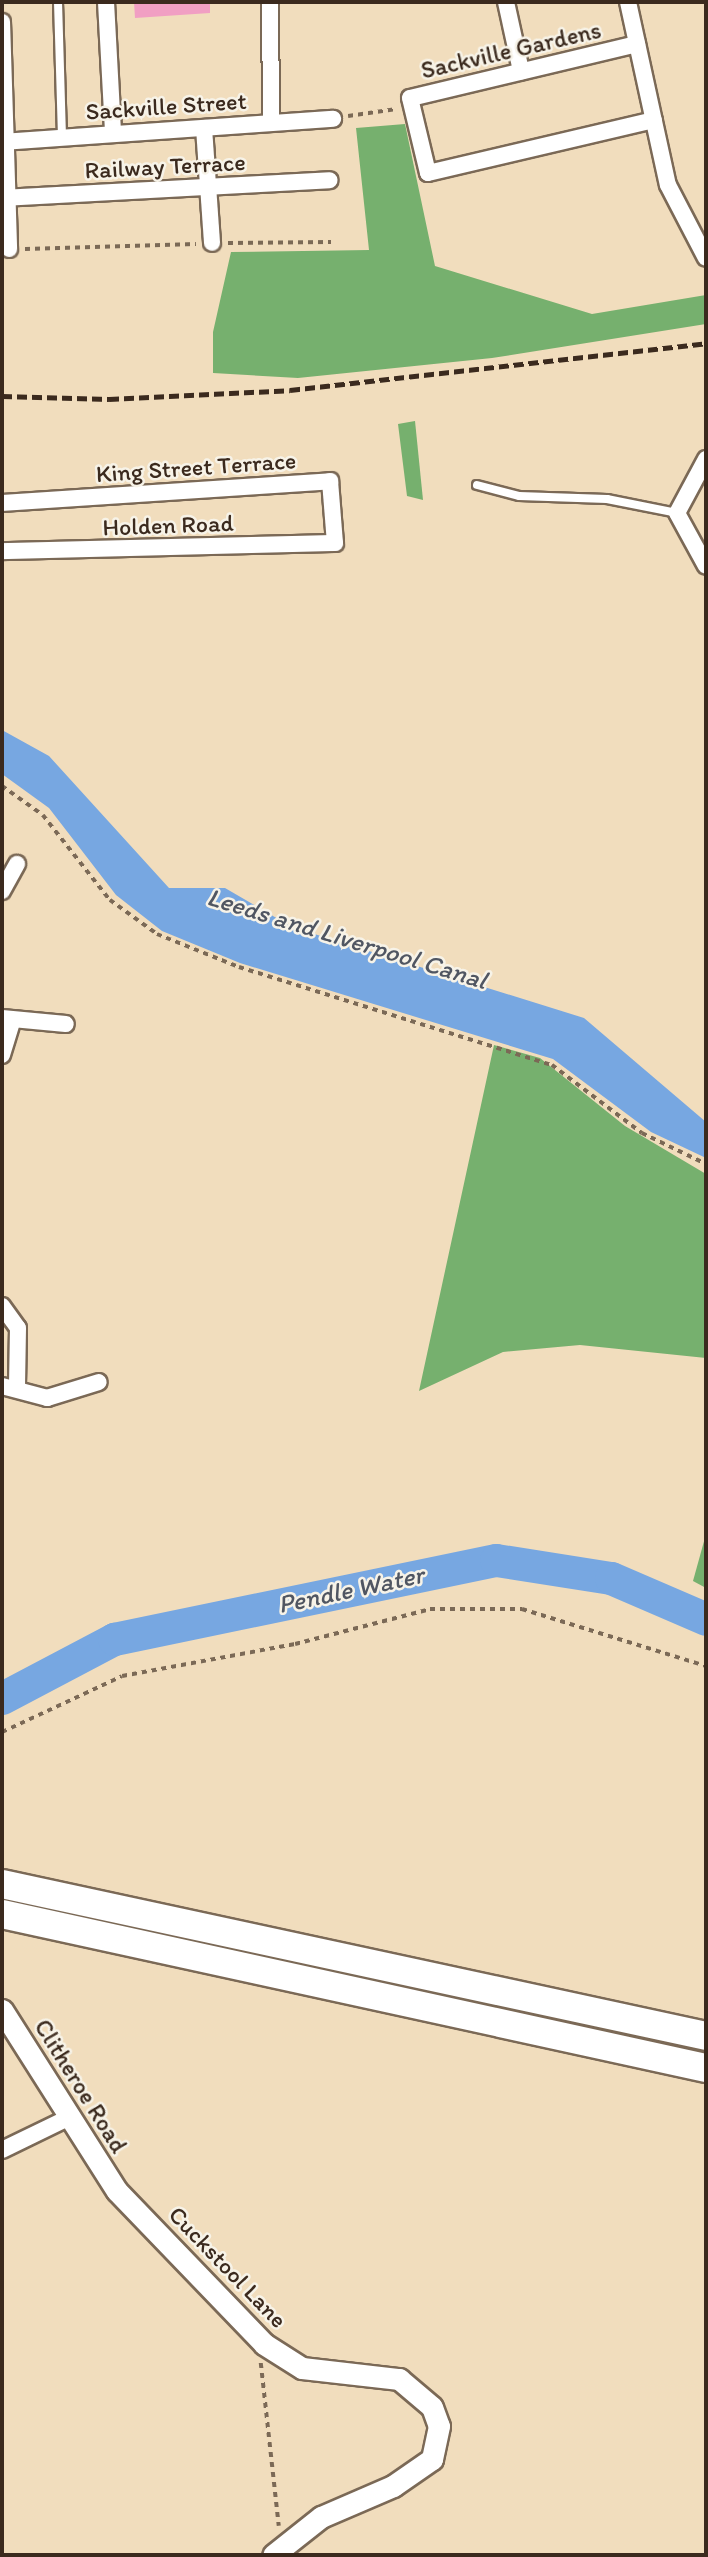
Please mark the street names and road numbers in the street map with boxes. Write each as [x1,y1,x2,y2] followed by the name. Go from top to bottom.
[418,15,604,85] street label: Sackville Gardens
[85,86,247,126] street label: Sackville Street
[84,147,246,185] street label: Railway Terrace
[97,446,295,488] street label: King Street Terrace
[102,508,234,542] street label: Holden Road
[29,2014,133,2158] street label: Clitheroe Road
[163,2200,293,2334] street label: Cuckstool Lane

